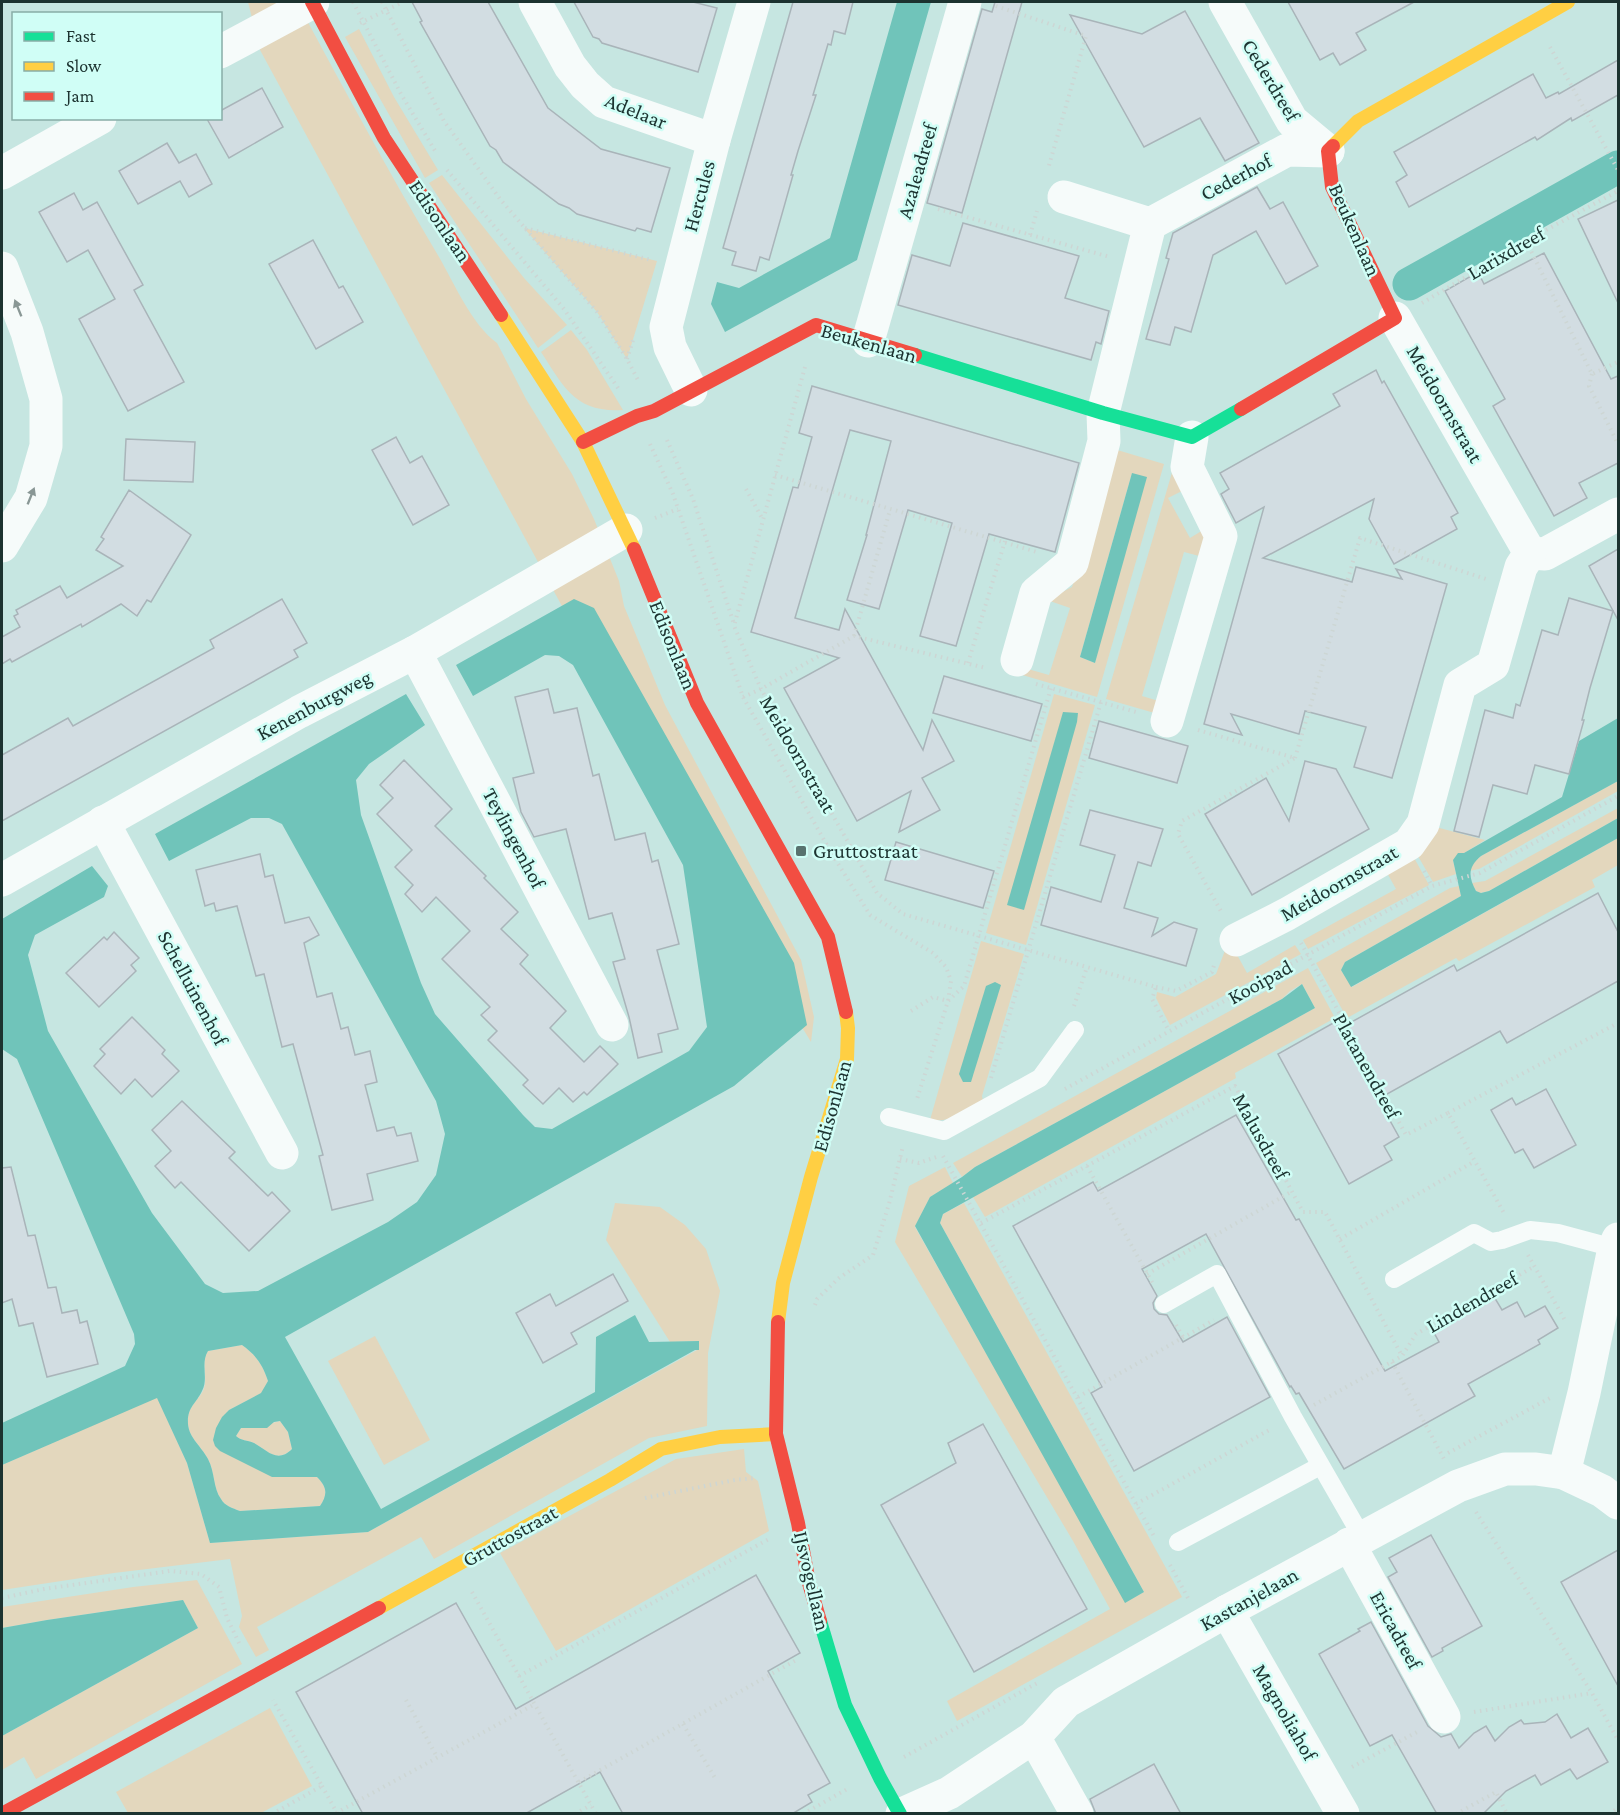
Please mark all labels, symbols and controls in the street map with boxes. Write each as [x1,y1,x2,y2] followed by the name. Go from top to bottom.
[12,12,222,120] legend
[66,26,97,46] text: Fast
[1237,35,1306,127] street label: Cederdreef
[66,56,102,76] text: Slow
[64,86,95,106] text: Jam
[602,88,671,134] street label: Adelaar
[892,119,943,221] street label: Azaleadreef
[1196,147,1277,206] street label: Cederhof
[678,158,720,234] street label: Hercules
[404,175,476,267] street label: Edisonlaan
[1324,180,1386,280] street label: Beukenlaan
[1463,220,1551,285] street label: Larixdreef
[13,298,23,316] one-way arrow
[818,318,920,368] street label: Beukenlaan
[1402,341,1489,468] street label: Meidoornstraat
[26,486,36,504] one-way arrow
[644,597,702,693] street label: Edisonlaan
[252,665,376,745] street label: Kenenburgweg
[755,691,842,818] street label: Meidoornstraat
[478,784,551,894] street label: Teylingenhof
[813,839,919,863] place label: Gruttostraat
[1276,839,1403,926] street label: Meidoornstraat
[794,844,808,858] marker: Gruttostraat
[153,927,234,1051] street label: Schelluinenhof
[1224,955,1296,1009] street label: Kooipad
[1328,1009,1407,1124] street label: Platanendreef
[807,1057,857,1155] street label: Edisonlaan
[1228,1089,1295,1185] street label: Malusdreef
[1422,1265,1524,1338] street label: Lindendreef
[458,1500,563,1572] street label: Gruttostraat
[789,1529,835,1633] street label: IJsvogellaan
[1196,1562,1302,1636] street label: Kastanjelaan
[1365,1587,1428,1675] street label: Ericadreef
[1248,1659,1323,1766] street label: Magnoliahof

